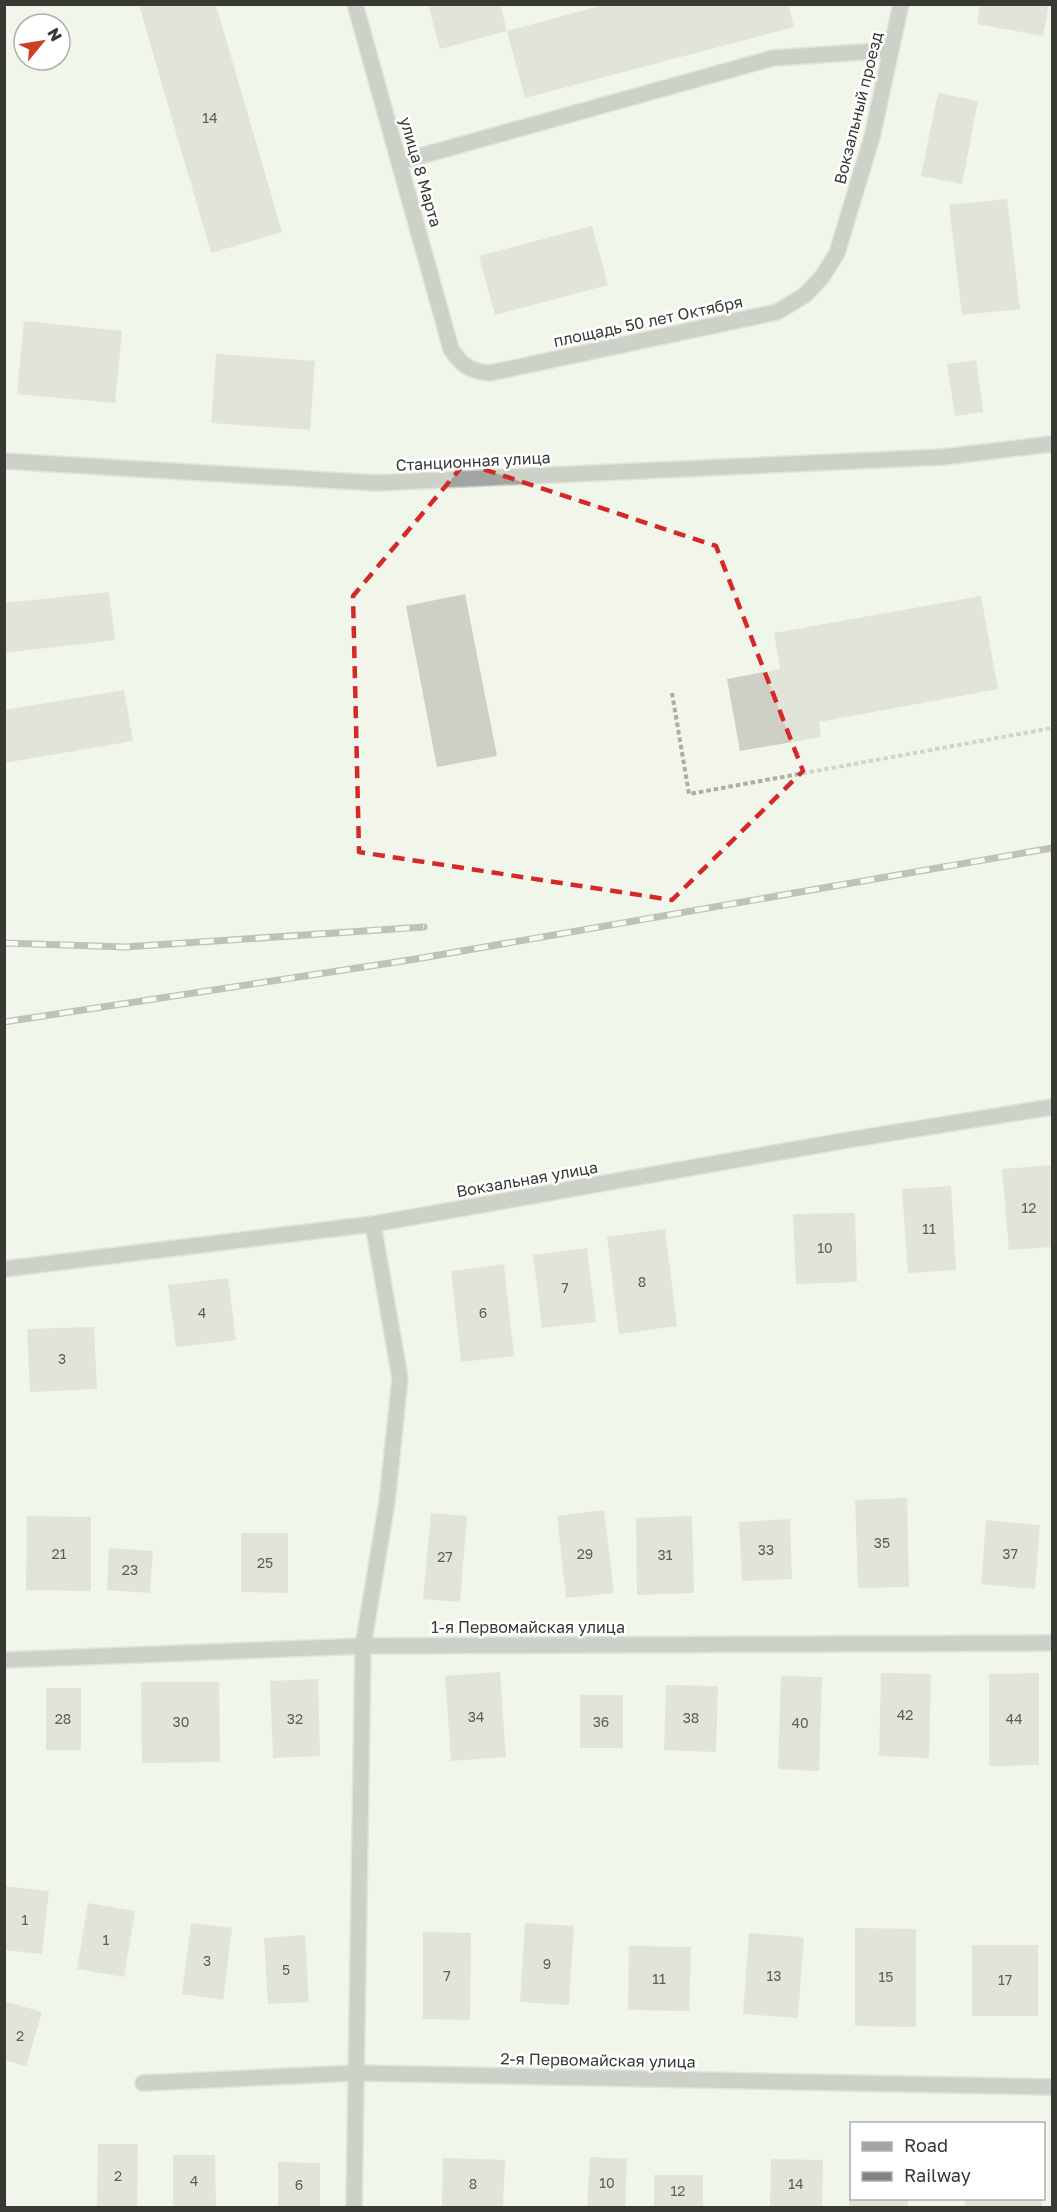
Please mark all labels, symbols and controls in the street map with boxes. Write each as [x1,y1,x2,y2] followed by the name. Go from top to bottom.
[12,12,72,72] north arrow
[43,24,67,45] text: N
[829,30,887,186] street label: Вокзальный проезд
[202,109,218,126] house number: 14
[396,115,446,229] street label: улица 8 Марта
[551,291,745,351] street label: площадь 50 лет Октября
[395,447,551,475] street label: Станционная улица
[455,1157,599,1201] street label: Вокзальная улица
[1022,1199,1036,1216] house number: 12
[922,1220,936,1237] house number: 11
[817,1239,833,1256] house number: 10
[638,1273,646,1290] house number: 8
[561,1279,569,1296] house number: 7
[198,1304,206,1321] house number: 4
[479,1304,487,1321] house number: 6
[58,1350,66,1367] house number: 3
[874,1534,890,1551] house number: 35
[758,1541,774,1558] house number: 33
[52,1545,67,1562] house number: 21
[577,1545,593,1562] house number: 29
[1002,1545,1018,1562] house number: 37
[658,1546,673,1563] house number: 31
[437,1548,453,1565] house number: 27
[257,1554,273,1571] house number: 25
[122,1561,138,1578] house number: 23
[431,1617,625,1637] street label: 1-я Первомайская улица
[897,1706,913,1723] house number: 42
[468,1708,484,1725] house number: 34
[683,1709,699,1726] house number: 38
[55,1710,71,1727] house number: 28
[287,1710,303,1727] house number: 32
[1005,1710,1023,1727] house number: 44
[173,1713,189,1730] house number: 30
[593,1713,609,1730] house number: 36
[791,1714,809,1731] house number: 40
[22,1911,29,1928] house number: 1
[103,1931,110,1948] house number: 1
[203,1952,211,1969] house number: 3
[543,1955,551,1972] house number: 9
[282,1961,290,1978] house number: 5
[443,1967,451,1984] house number: 7
[767,1967,781,1984] house number: 13
[879,1968,893,1985] house number: 15
[652,1970,666,1987] house number: 11
[998,1971,1012,1988] house number: 17
[16,2027,24,2044] house number: 2
[500,2048,696,2072] street label: 2-я Первомайская улица
[850,2122,1045,2200] legend
[904,2134,948,2156] text: Road
[904,2164,971,2186] text: Railway
[114,2167,122,2184] house number: 2
[190,2172,198,2189] house number: 4
[599,2174,615,2191] house number: 10
[469,2175,477,2192] house number: 8
[788,2175,804,2192] house number: 14
[295,2176,303,2193] house number: 6
[671,2182,685,2199] house number: 12

